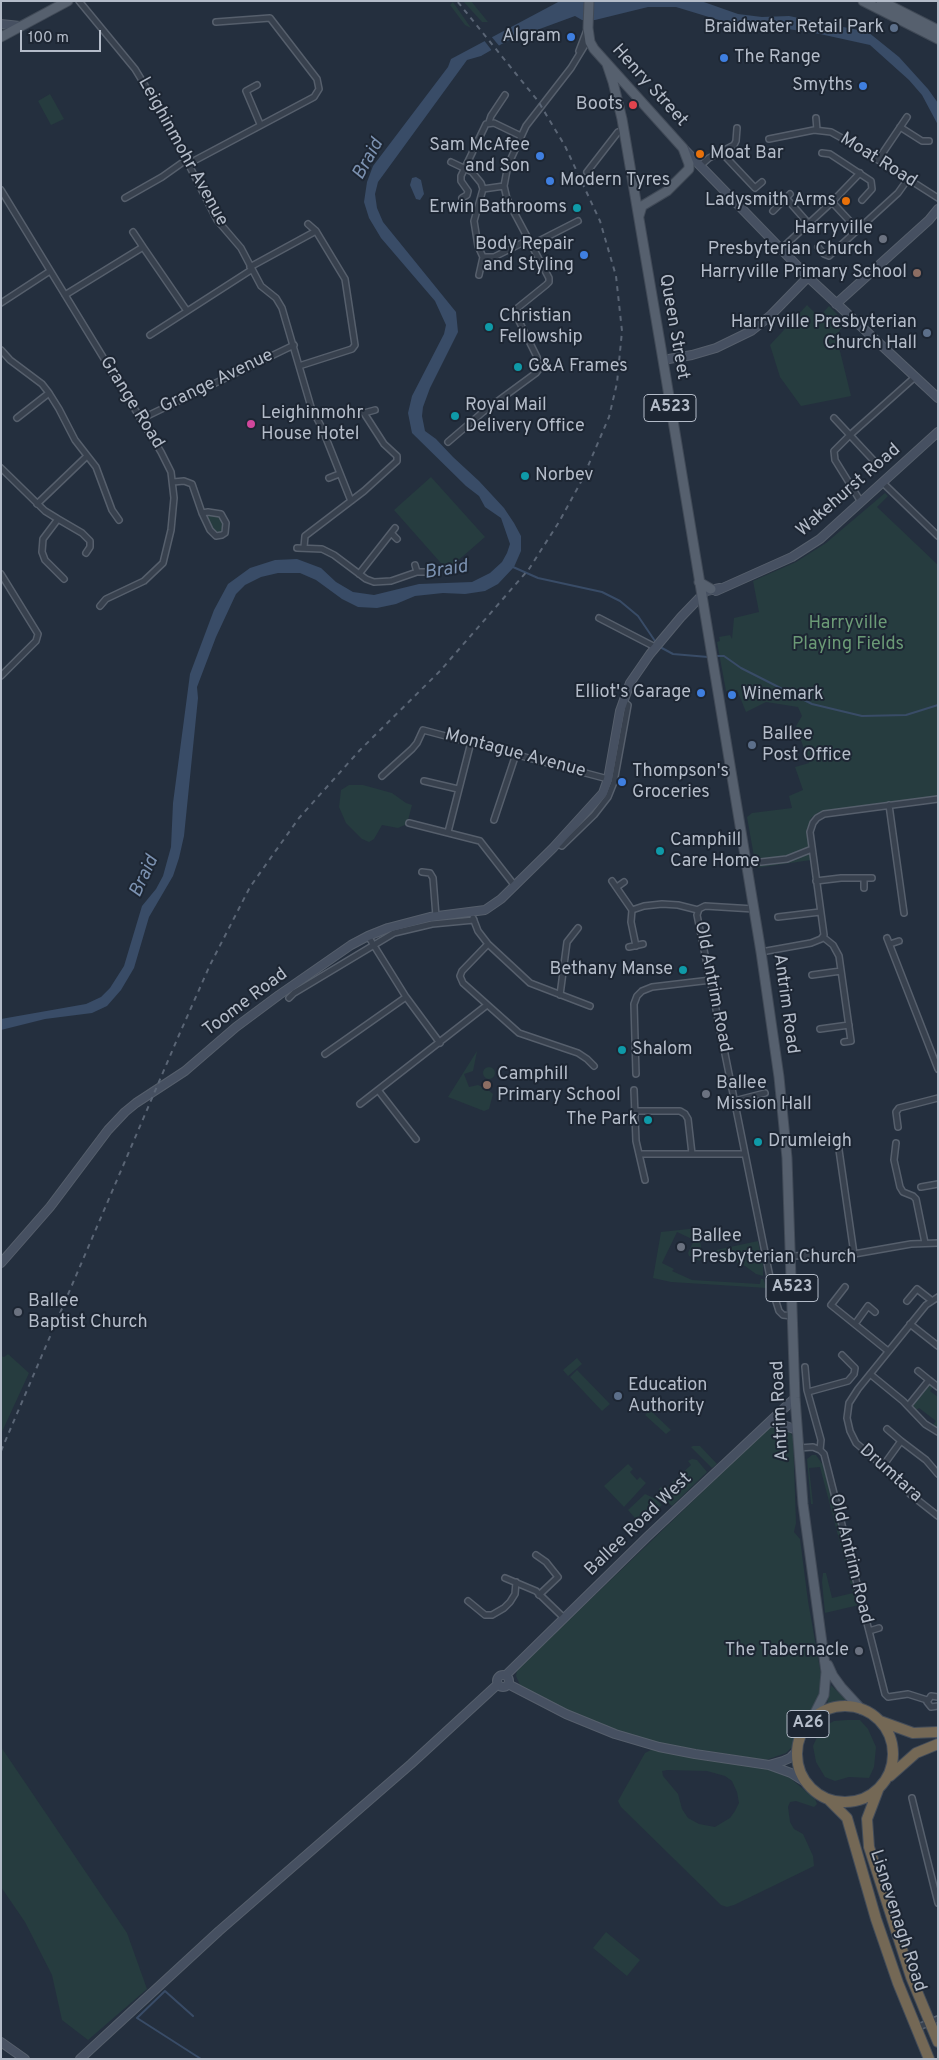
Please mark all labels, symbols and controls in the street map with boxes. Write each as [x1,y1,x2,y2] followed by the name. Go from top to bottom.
[704,17,884,39] place label: Braidwater Retail Park
[22,20,104,52] scale bar
[888,22,900,34] marker: Braidwater Retail Park
[502,26,561,48] place label: Algram
[28,29,69,48] text: 100 m
[565,31,577,43] marker: Algram
[606,40,692,132] street label: Henry Street
[734,47,820,69] place label: The Range
[718,52,730,64] marker: The Range
[132,74,232,230] street label: Leighinmohr Avenue
[792,75,853,97] place label: Smyths
[857,80,869,92] marker: Smyths
[576,94,623,116] place label: Boots
[627,99,639,111] marker: Boots
[836,129,920,193] street label: Moat Road
[348,135,390,185] water label: Braid
[429,135,530,178] place label: Sam McAfee and Son
[710,143,784,165] place label: Moat Bar
[694,148,706,160] marker: Moat Bar
[534,150,546,162] marker: Sam McAfee and Son
[560,170,670,192] place label: Modern Tyres
[544,175,556,187] marker: Modern Tyres
[705,190,836,212] place label: Ladysmith Arms
[840,195,852,207] marker: Ladysmith Arms
[429,197,567,219] place label: Erwin Bathrooms
[571,202,583,214] marker: Erwin Bathrooms
[708,218,873,260] place label: Harryville Presbyterian Church
[877,233,889,245] marker: Harryville Presbyterian Church
[475,234,574,276] place label: Body Repair and Styling
[578,249,590,261] marker: Body Repair and Styling
[700,262,907,284] place label: Harryville Primary School
[911,267,923,279] marker: Harryville Primary School
[653,272,693,382] street label: Queen Street
[499,306,583,348] place label: Christian Fellowship
[731,312,917,354] place label: Harryville Presbyterian Church Hall
[483,321,495,333] marker: Christian Fellowship
[921,327,933,339] marker: Harryville Presbyterian Church Hall
[157,345,277,419] street label: Grange Avenue
[94,353,168,453] street label: Grange Road
[528,356,628,378] place label: G&A Frames
[512,361,524,373] marker: G&A Frames
[644,394,696,422] road number: A523
[465,395,585,438] place label: Royal Mail Delivery Office
[261,403,363,446] place label: Leighinmohr House Hotel
[449,410,461,422] marker: Royal Mail Delivery Office
[245,418,257,430] marker: Leighinmohr House Hotel
[792,440,906,542] street label: Wakehurst Road
[535,465,594,487] place label: Norbev
[519,470,531,482] marker: Norbev
[423,556,469,586] water label: Braid
[792,613,904,656] park label: Harryville Playing Fields
[575,682,691,704] place label: Elliot's Garage
[742,684,823,706] place label: Winemark
[695,687,707,699] marker: Elliot's Garage
[726,689,738,701] marker: Winemark
[762,724,851,766] place label: Ballee Post Office
[442,725,588,783] street label: Montague Avenue
[746,739,758,751] marker: Ballee Post Office
[632,761,729,804] place label: Thompson's Groceries
[616,776,628,788] marker: Thompson's Groceries
[670,830,760,872] place label: Camphill Care Home
[654,845,666,857] marker: Camphill Care Home
[125,852,165,902] water label: Braid
[689,920,735,1054] street label: Old Antrim Road
[767,953,803,1055] street label: Antrim Road
[550,959,673,981] place label: Bethany Manse
[199,964,293,1042] street label: Toome Road
[677,964,689,976] marker: Bethany Manse
[632,1039,692,1061] place label: Shalom
[616,1044,628,1056] marker: Shalom
[497,1064,621,1106] place label: Camphill Primary School
[716,1073,812,1116] place label: Ballee Mission Hall
[481,1079,493,1091] marker: Camphill Primary School
[700,1088,712,1100] marker: Ballee Mission Hall
[566,1109,638,1131] place label: The Park
[642,1114,654,1126] marker: The Park
[768,1131,852,1153] place label: Drumleigh
[752,1136,764,1148] marker: Drumleigh
[691,1226,856,1268] place label: Ballee Presbyterian Church
[675,1241,687,1253] marker: Ballee Presbyterian Church
[766,1275,818,1302] road number: A523
[28,1291,148,1334] place label: Ballee Baptist Church
[12,1306,24,1318] marker: Ballee Baptist Church
[768,1360,794,1462] street label: Antrim Road
[628,1375,707,1418] place label: Education Authority
[612,1390,624,1402] marker: Education Authority
[854,1440,926,1508] street label: Drumtara
[581,1469,697,1581] street label: Ballee Road West
[823,1492,877,1626] street label: Old Antrim Road
[725,1640,849,1662] place label: The Tabernacle
[853,1645,865,1657] marker: The Tabernacle
[787,1710,829,1738] road number: A26
[864,1847,930,1995] street label: Lisnevenagh Road

